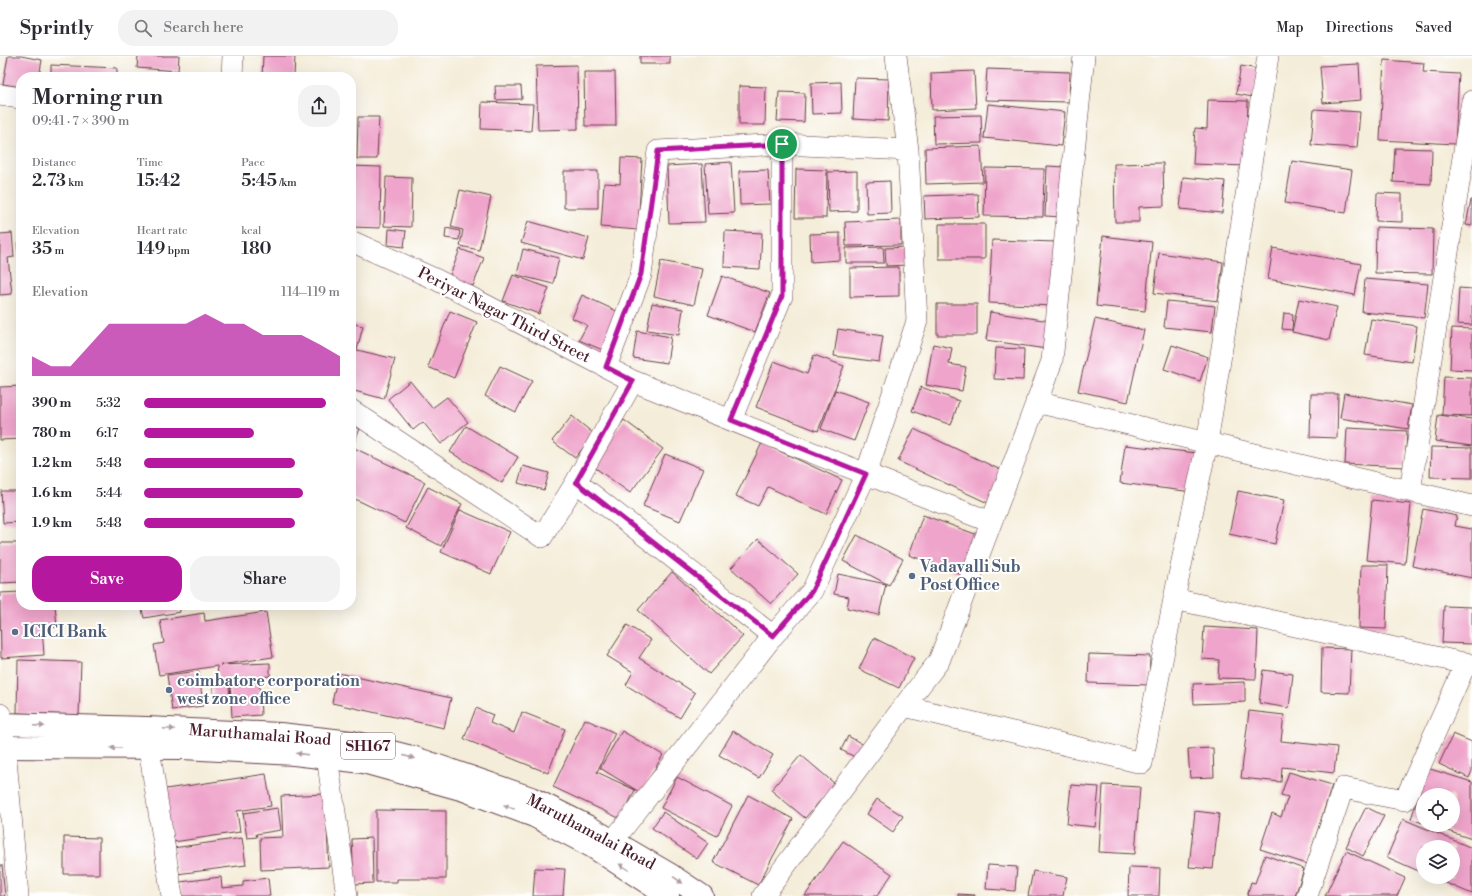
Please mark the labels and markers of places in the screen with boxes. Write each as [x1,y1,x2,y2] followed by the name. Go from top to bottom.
[765,127,799,161] pin
[919,557,1021,595] place label: Vadavalli Sub Post Office
[907,571,917,581] marker: Vadavalli Sub Post Office
[23,622,108,642] place label: ICICI Bank
[10,627,20,637] marker: ICICI Bank
[176,671,360,709] place label: coimbatore corporation west zone office
[164,685,174,695] marker: coimbatore corporation west zone office

